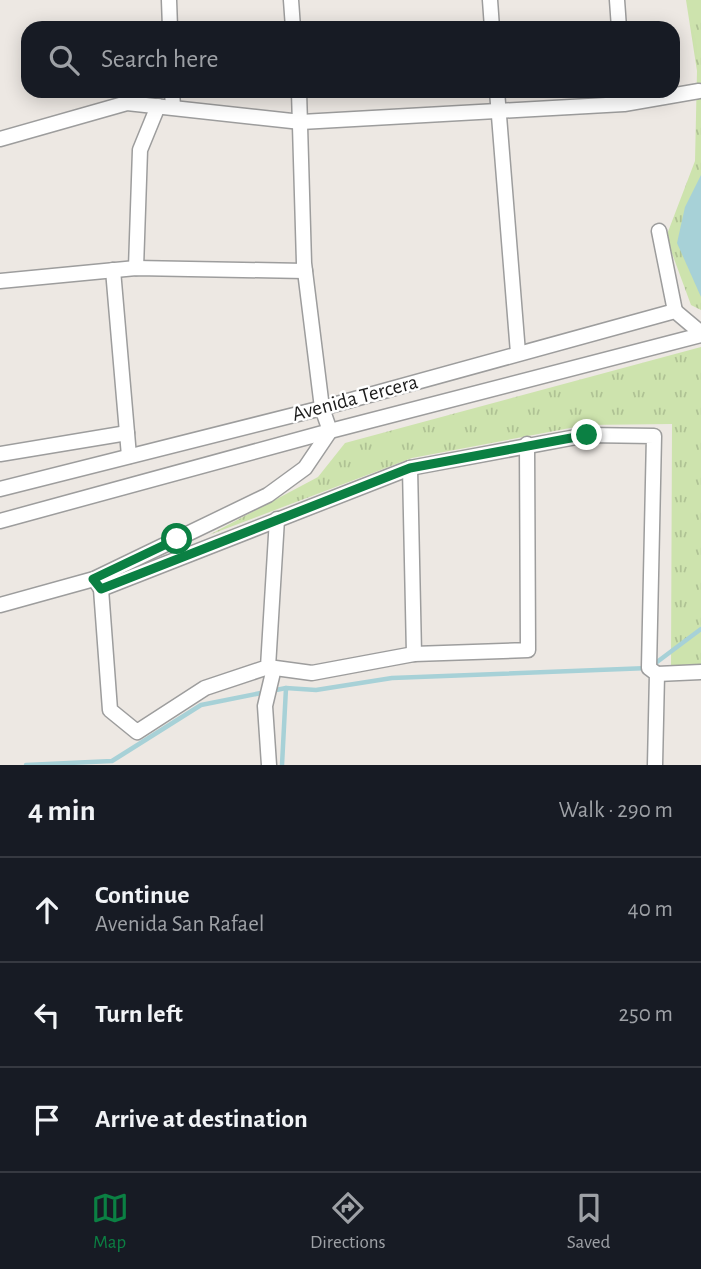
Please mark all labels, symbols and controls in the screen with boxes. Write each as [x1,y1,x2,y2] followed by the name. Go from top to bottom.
[21,21,680,98] search box
[45,41,83,79] icon: search
[101,46,219,72] text: Search here
[290,371,420,425] street label: Avenida Tercera
[571,419,602,450] route end
[161,523,192,554] route start
[28,796,96,826] text: 4 min
[558,799,673,822] text: Walk · 290 m
[95,882,190,908] text: Continue
[28,891,66,929] icon: ahead
[628,898,673,921] text: 40 m
[95,913,264,936] text: Avenida San Rafael
[28,996,66,1034] icon: left
[95,1001,183,1027] text: Turn left
[619,1003,673,1026] text: 250 m
[28,1101,66,1139] icon: arrive
[95,1106,308,1132] text: Arrive at destination
[91,1189,129,1254] tab: Map
[310,1189,386,1254] tab: Directions
[567,1189,610,1254] tab: Saved

